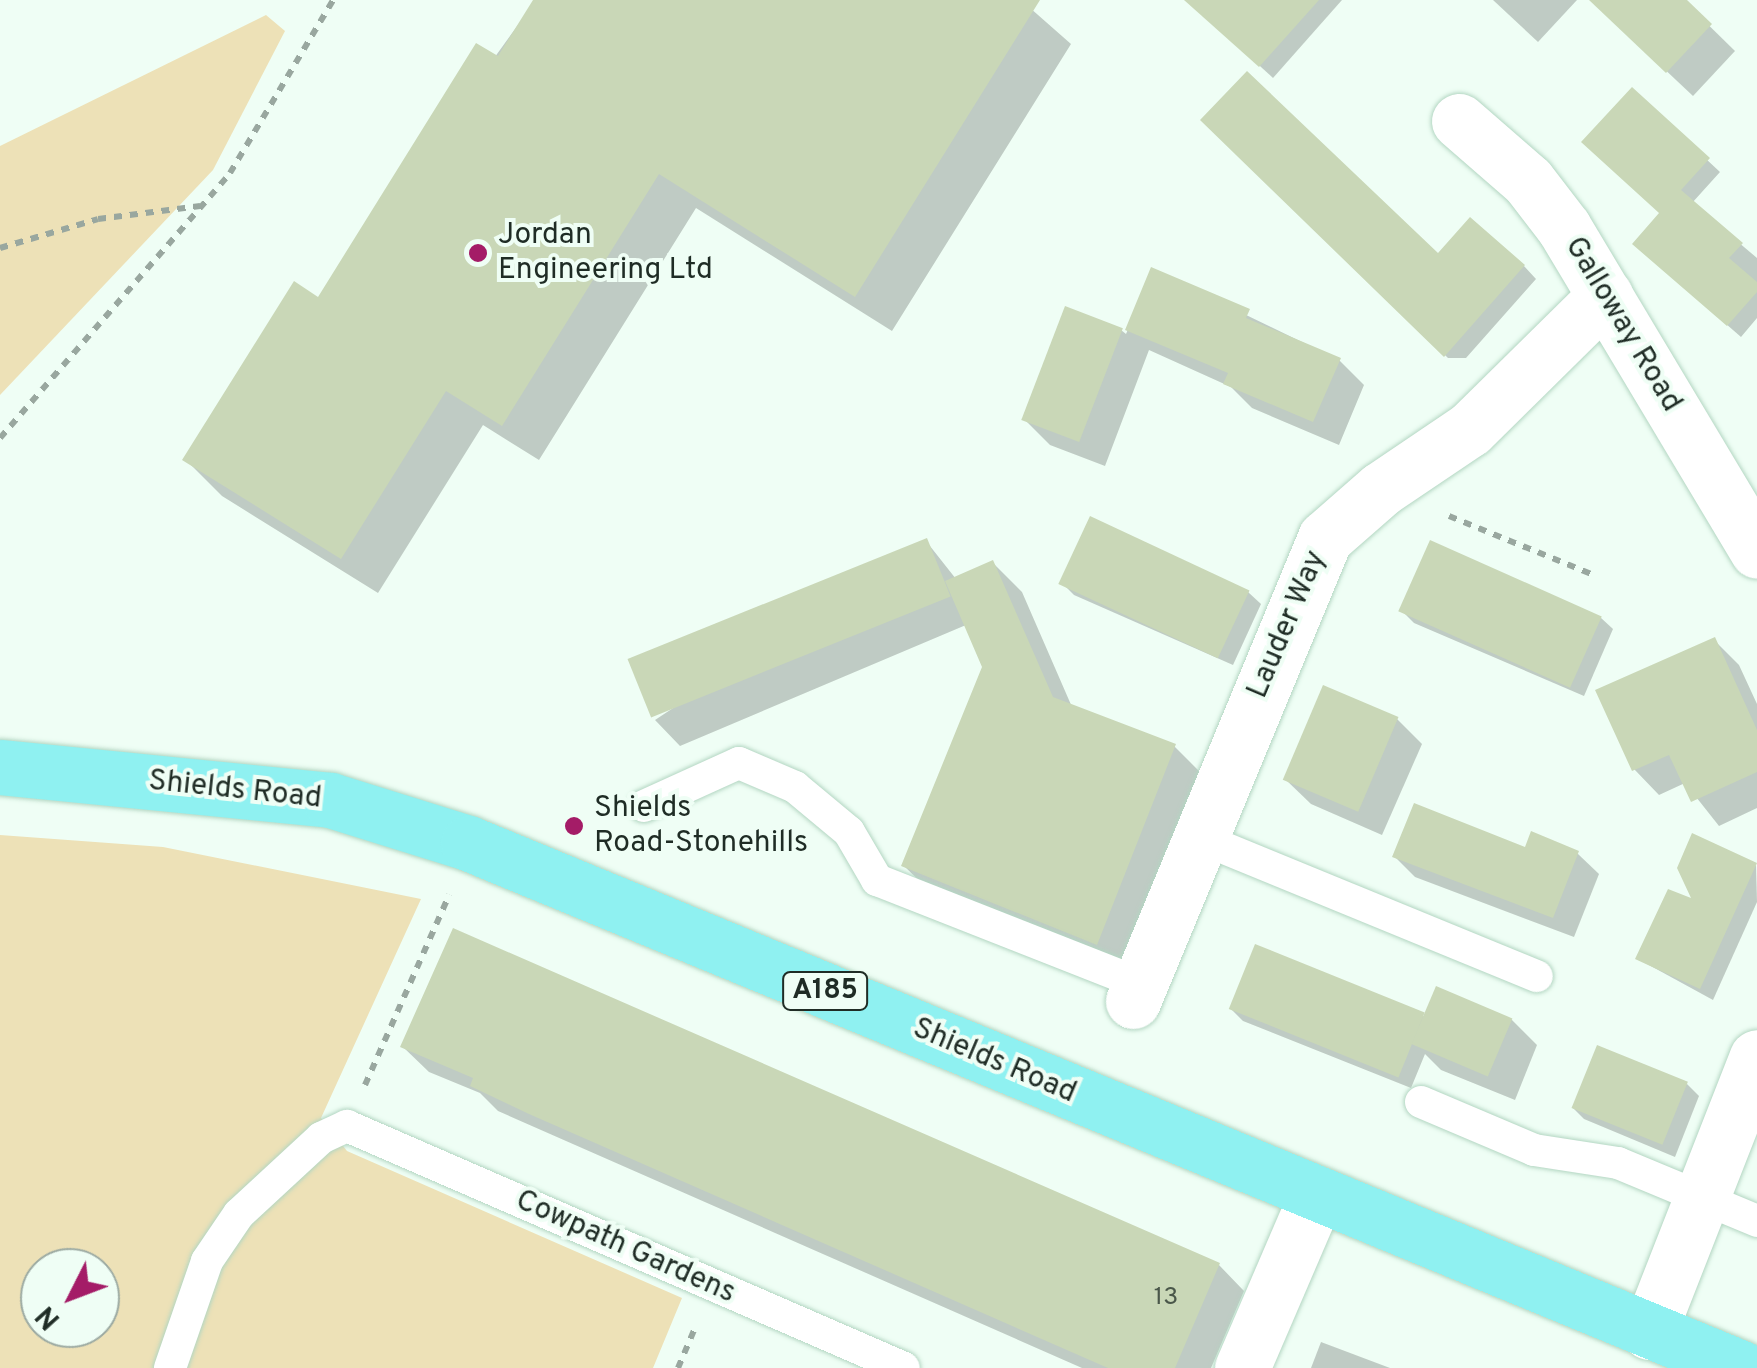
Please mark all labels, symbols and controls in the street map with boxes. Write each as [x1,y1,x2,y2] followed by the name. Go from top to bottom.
[498,218,713,288] place label: Jordan Engineering Ltd
[1556,231,1688,419] street label: Galloway Road
[467,242,489,264] marker: Jordan Engineering Ltd
[1241,546,1335,704] street label: Lauder Way
[147,764,323,818] street label: Shields Road
[594,791,808,862] place label: Shields Road-Stonehills
[563,815,585,837] marker: Shields Road-Stonehills
[780,968,870,1014] road number: A185
[907,1011,1081,1113] street label: Shields Road
[510,1183,740,1313] street label: Cowpath Gardens
[20,1248,120,1348] north arrow
[1154,1283,1178,1313] house number: 13
[29,1297,69,1336] text: N

